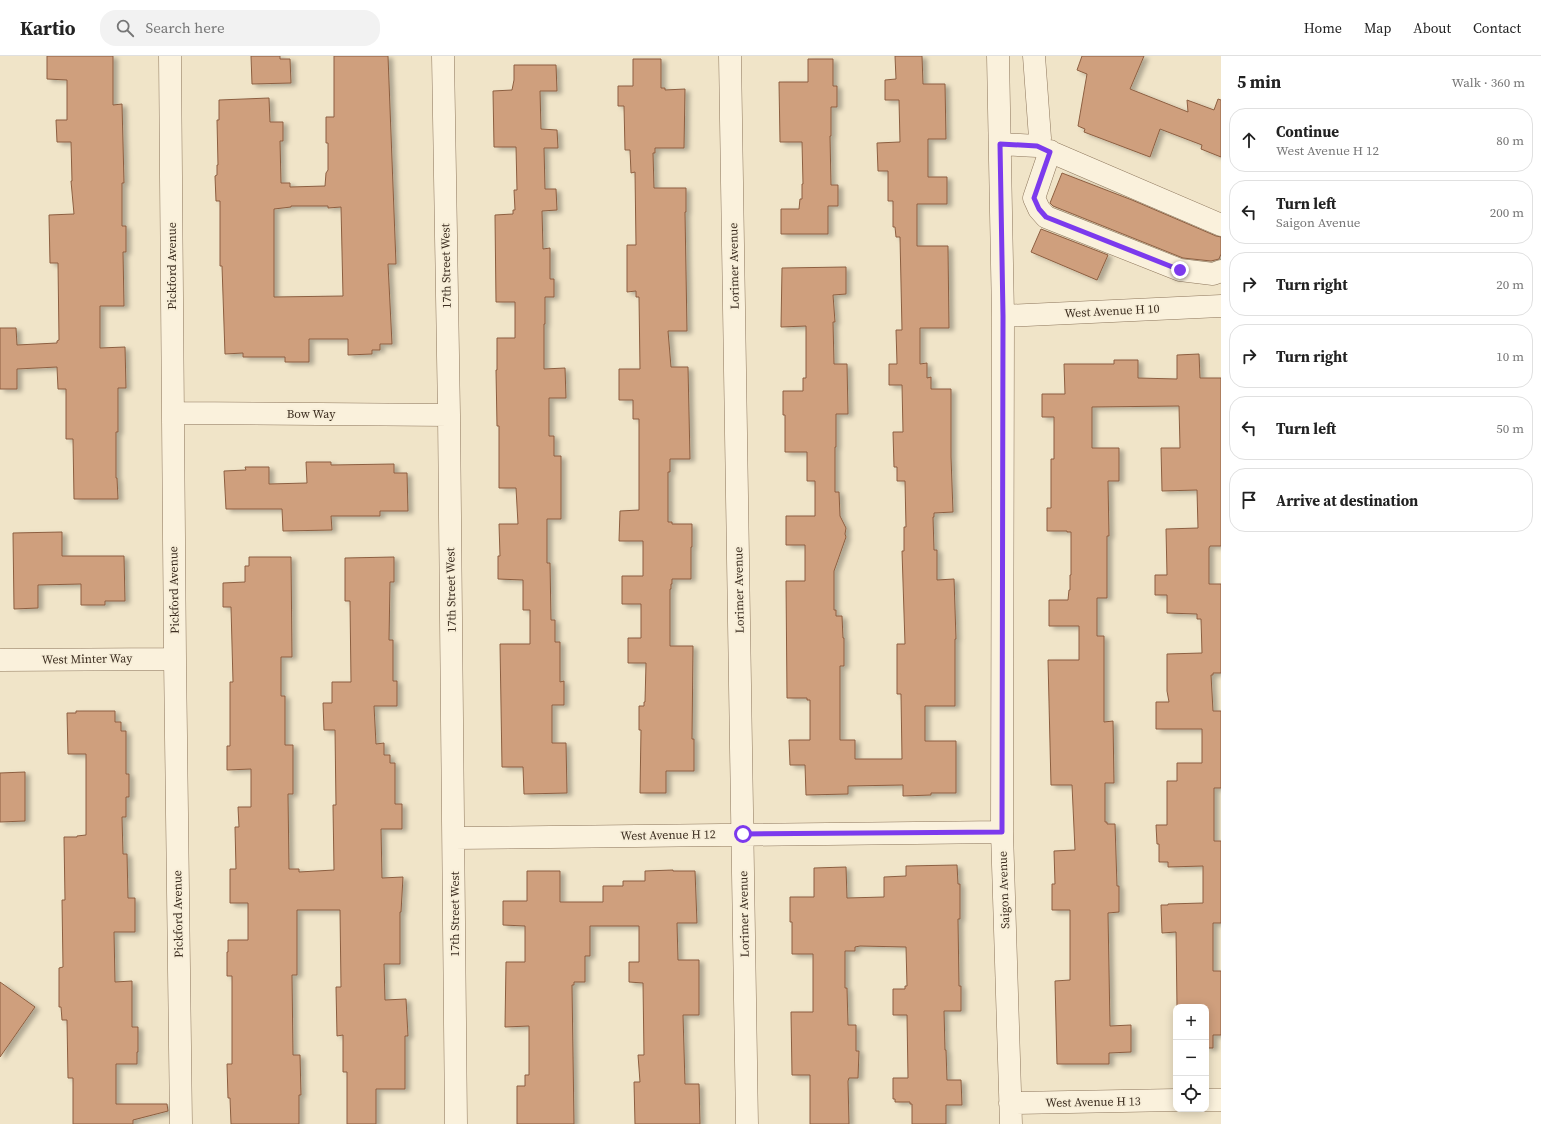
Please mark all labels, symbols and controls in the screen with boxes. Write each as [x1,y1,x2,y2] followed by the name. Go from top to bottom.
[100,10,380,46] search box
[20,15,76,41] text: Kartio
[114,17,136,39] icon: search
[146,17,225,38] text: Search here
[1304,18,1342,38] text: Home
[1364,18,1391,38] text: Map
[1413,18,1451,38] text: About
[1473,18,1521,38] text: Contact
[1237,70,1281,94] text: 5 min
[1452,74,1525,91] text: Walk · 360 m
[1276,121,1339,142] text: Continue
[1238,129,1260,151] icon: ahead
[1496,132,1524,149] text: 80 m
[1276,142,1379,159] text: West Avenue H 12
[1276,193,1336,214] text: Turn left
[1238,201,1260,223] icon: left
[1490,204,1524,221] text: 200 m
[1276,214,1360,231] text: Saigon Avenue
[164,222,180,310] street label: Pickford Avenue
[437,223,455,309] street label: 17th Street West
[725,223,743,309] street label: Lorimer Avenue
[1171,261,1189,279] route end
[1238,273,1260,295] icon: right
[1276,274,1348,295] text: Turn right
[1496,276,1524,293] text: 20 m
[1064,301,1160,321] street label: West Avenue H 10
[1238,345,1260,367] icon: right
[1276,346,1348,367] text: Turn right
[1496,348,1524,365] text: 10 m
[287,406,336,422] street label: Bow Way
[1238,417,1260,439] icon: left
[1276,418,1336,439] text: Turn left
[1496,420,1524,437] text: 50 m
[1238,489,1260,511] icon: arrive
[1276,490,1418,511] text: Arrive at destination
[165,546,183,634] street label: Pickford Avenue
[442,547,460,633] street label: 17th Street West
[730,547,748,633] street label: Lorimer Avenue
[42,650,133,668] street label: West Minter Way
[734,825,752,843] route start
[620,826,716,844] street label: West Avenue H 12
[995,851,1013,929] street label: Saigon Avenue
[169,870,187,958] street label: Pickford Avenue
[447,871,463,957] street label: 17th Street West
[735,871,753,957] street label: Lorimer Avenue
[1173,1004,1209,1112] map controls
[1173,1004,1209,1040] button: +
[1173,1040,1209,1076] button: −
[1173,1076,1209,1112] button: locate
[1045,1093,1141,1111] street label: West Avenue H 13

